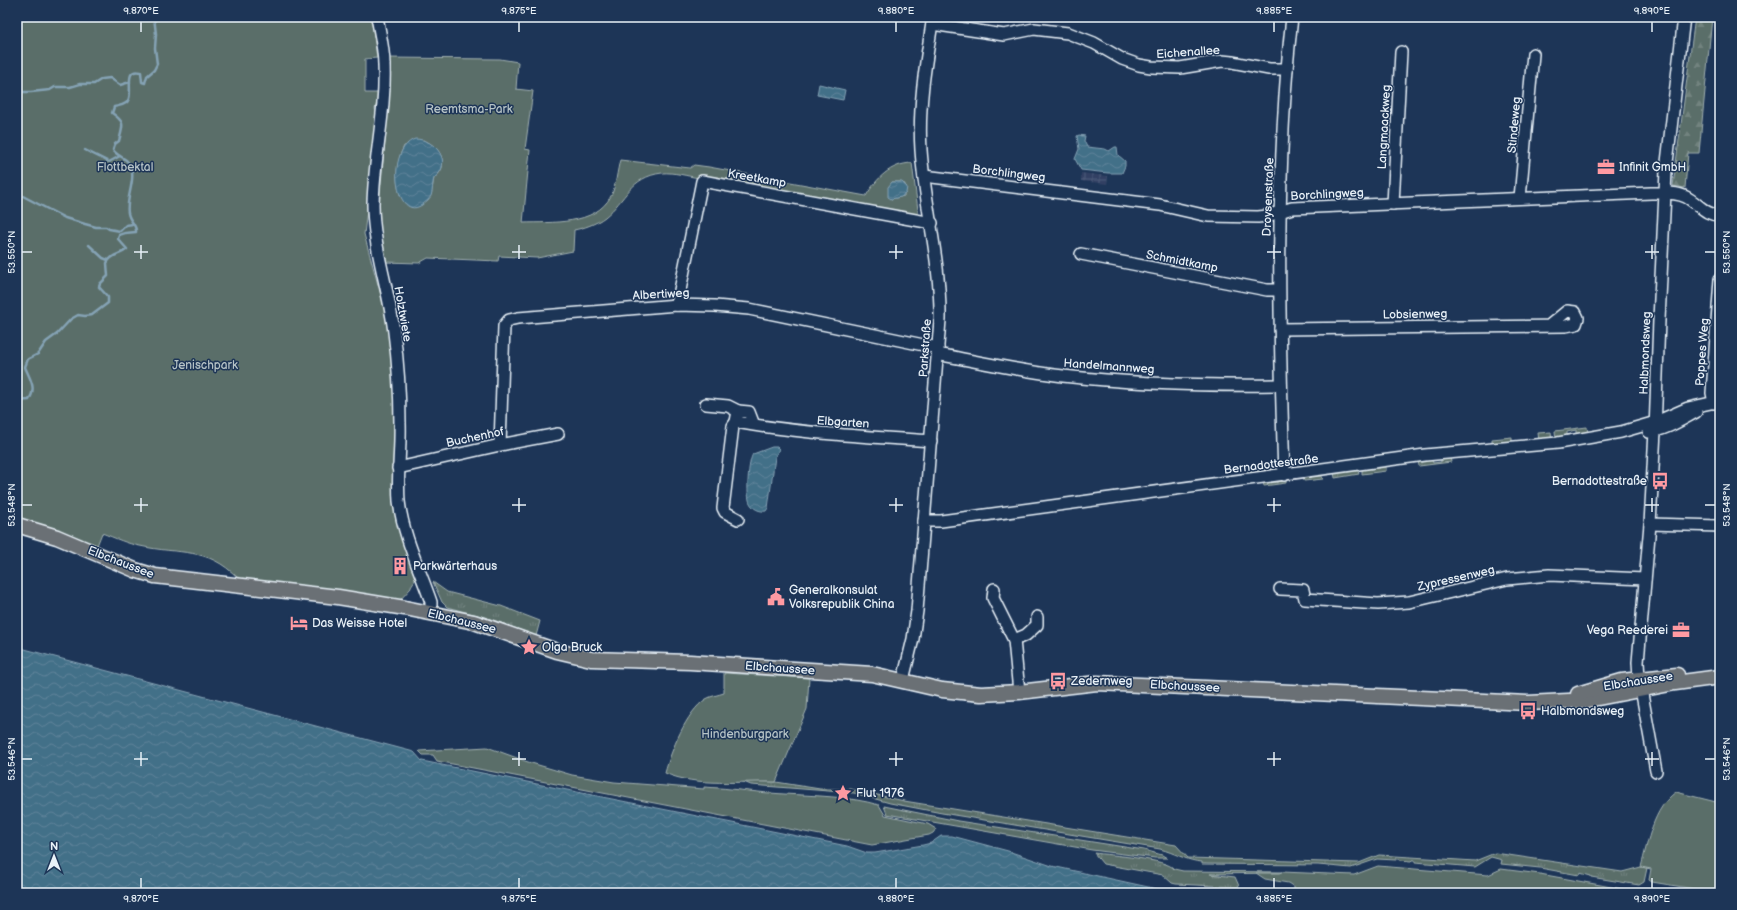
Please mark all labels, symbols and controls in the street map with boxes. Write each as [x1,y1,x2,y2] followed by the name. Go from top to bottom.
[123,5,159,17] text: 9.870°E
[501,5,537,17] text: 9.875°E
[878,5,915,17] text: 9.880°E
[1256,5,1292,17] text: 9.885°E
[1634,5,1671,17] text: 9.890°E
[1156,43,1220,62] street label: Eichenallee
[1375,84,1394,170] street label: Langmaackweg
[1505,96,1524,154] street label: Stindeweg
[425,102,513,117] park label: Reemtsma-Park
[1260,157,1277,237] street label: Droysenstraße
[1596,157,1616,177] office icon: Infinit GmbH
[97,160,153,175] park label: Flottbektal
[1619,160,1686,175] place label: Infinit GmbH
[972,162,1046,185] street label: Borchlingweg
[727,166,787,191] street label: Kreetkamp
[1290,185,1364,204] street label: Borchlingweg
[6,230,18,274] text: 53.550°N
[1721,230,1733,274] text: 53.550°N
[1145,247,1219,276] street label: Schmidtkamp
[390,285,415,343] street label: Holztwiete
[632,286,690,303] street label: Albertiweg
[1383,306,1448,323] street label: Lobsienweg
[1637,311,1654,395] street label: Halbmondsweg
[916,318,935,378] street label: Parkstraße
[1693,318,1712,386] street label: Poppes Weg
[1063,356,1155,377] street label: Handelmannweg
[172,358,238,373] park label: Jenischpark
[816,413,870,432] street label: Elbgarten
[445,424,506,451] street label: Buchenhof
[1223,451,1319,478] street label: Bernadottestraße
[1650,471,1670,491] bus stop icon: Bernadottestraße
[1552,474,1647,489] place label: Bernadottestraße
[6,483,18,527] text: 53.548°N
[1721,483,1733,527] text: 53.548°N
[85,543,156,582] street label: Elbchaussee
[390,556,410,576] building icon: Parkwärterhaus
[413,559,497,574] place label: Parkwärterhaus
[1415,562,1496,595] street label: Zypressenweg
[789,583,895,612] place label: Generalkonsulat Volksrepublik China
[766,587,786,607] public building icon: Generalkonsulat Volksrepublik China
[426,606,498,637] street label: Elbchaussee
[289,613,309,633] hotel icon: Das Weisse Hotel
[312,616,407,631] place label: Das Weisse Hotel
[1671,620,1691,640] office icon: Vega Reederei
[1587,623,1668,638] place label: Vega Reederei
[519,637,539,657] place icon: Olga Bruck
[542,640,602,655] place label: Olga Bruck
[745,659,815,678] street label: Elbchaussee
[1602,669,1674,694] street label: Elbchaussee
[1048,671,1068,691] bus stop icon: Zedernweg
[1070,674,1133,689] place label: Zedernweg
[1150,677,1220,696] street label: Elbchaussee
[1518,701,1538,721] bus stop icon: Halbmondsweg
[1541,704,1624,719] place label: Halbmondsweg
[701,727,789,742] park label: Hindenburgpark
[6,737,18,781] text: 53.546°N
[1721,737,1733,781] text: 53.546°N
[833,783,853,803] place icon: Flut 1976
[856,786,904,801] place label: Flut 1976
[34,836,74,876] north arrow
[50,840,58,853] text: N
[123,893,159,905] text: 9.870°E
[501,893,537,905] text: 9.875°E
[878,893,915,905] text: 9.880°E
[1256,893,1292,905] text: 9.885°E
[1634,893,1671,905] text: 9.890°E

